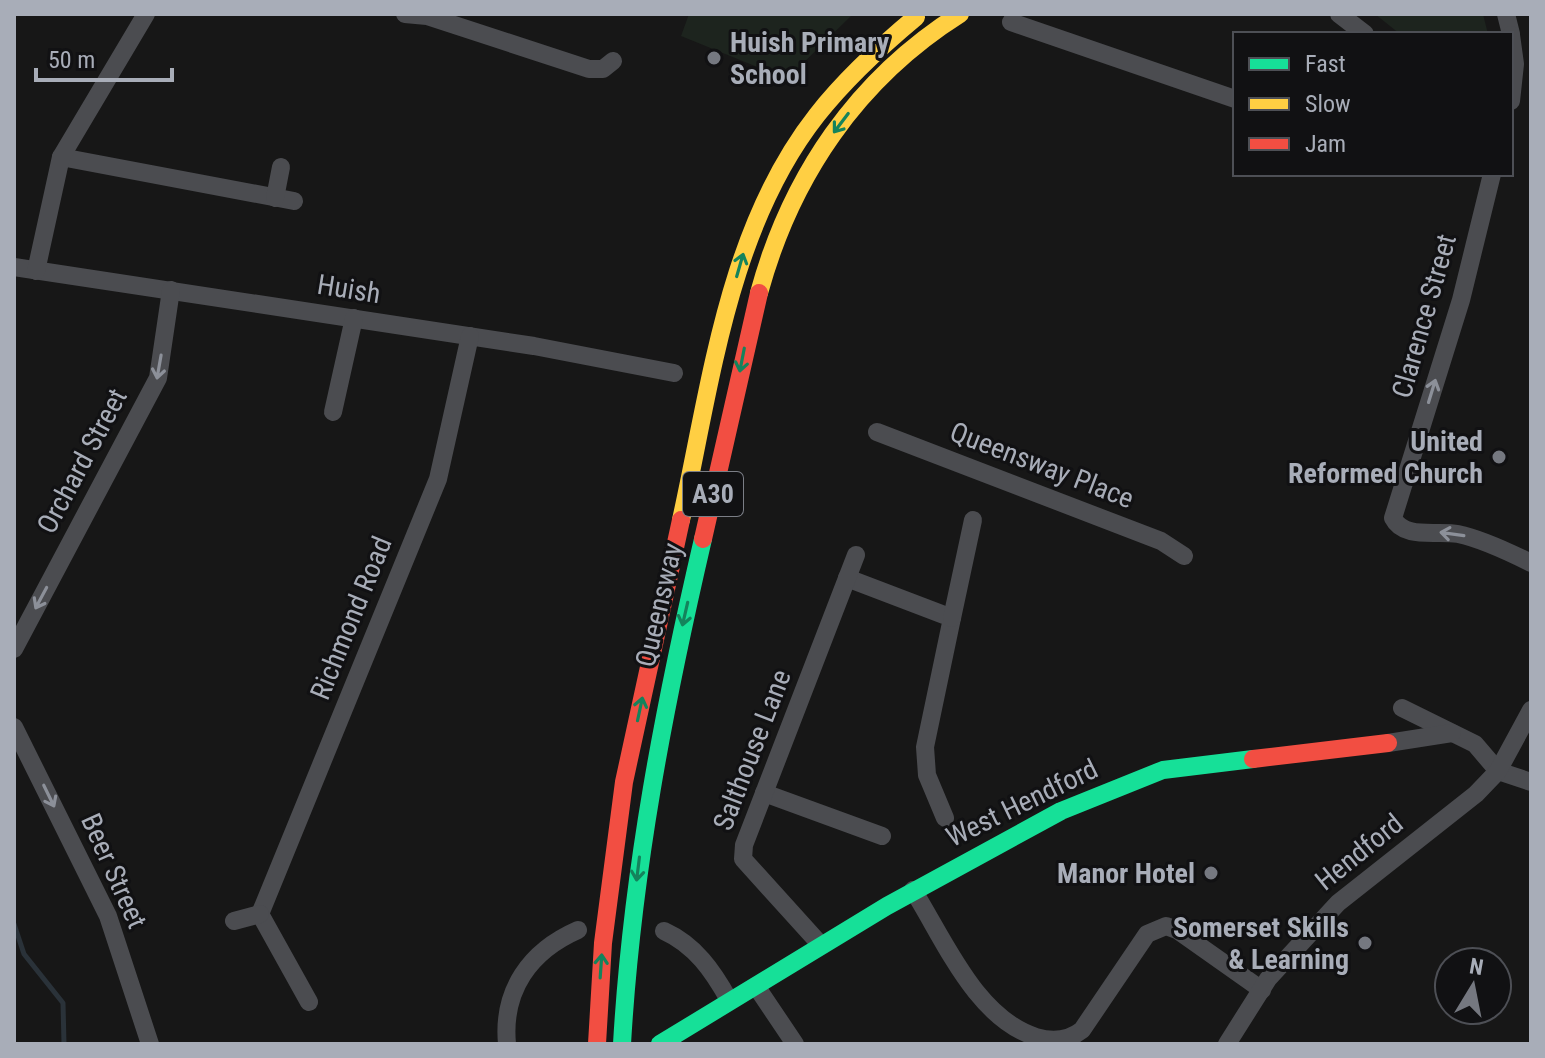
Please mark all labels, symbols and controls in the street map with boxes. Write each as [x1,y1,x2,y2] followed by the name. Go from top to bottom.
[730,26,890,91] place label: Huish Primary School
[36,32,172,82] scale bar
[1233,32,1513,176] legend
[48,46,95,74] text: 50 m
[705,49,723,67] marker: Huish Primary School
[1305,50,1346,78] text: Fast
[1305,90,1351,118] text: Slow
[833,112,850,133] one-way arrow
[1305,130,1346,158] text: Jam
[1385,230,1463,402] street label: Clarence Street
[733,252,748,278] one-way arrow
[315,268,383,310] street label: Huish
[734,347,749,373] one-way arrow
[151,354,166,379] one-way arrow
[1426,378,1441,403] one-way arrow
[30,383,134,539] street label: Orchard Street
[946,415,1138,515] street label: Queensway Place
[1288,425,1483,490] place label: United Reformed Church
[1490,448,1508,466] marker: United Reformed Church
[683,472,743,516] road number: A30
[1440,526,1465,541] one-way arrow
[303,532,399,704] street label: Richmond Road
[629,540,689,670] street label: Queensway
[33,585,49,609] one-way arrow
[677,600,692,626] one-way arrow
[706,665,798,835] street label: Salthouse Lane
[633,697,648,723] one-way arrow
[941,752,1103,854] street label: West Hendford
[42,784,57,808] one-way arrow
[1309,807,1409,897] street label: Hendford
[74,809,154,933] street label: Beer Street
[630,856,645,882] one-way arrow
[1057,857,1195,890] place label: Manor Hotel
[1202,864,1220,882] marker: Manor Hotel
[1173,911,1349,976] place label: Somerset Skills & Learning
[1356,934,1374,952] marker: Somerset Skills & Learning
[1433,946,1513,1026] north arrow
[594,953,609,980] one-way arrow
[1468,953,1485,980] text: N

